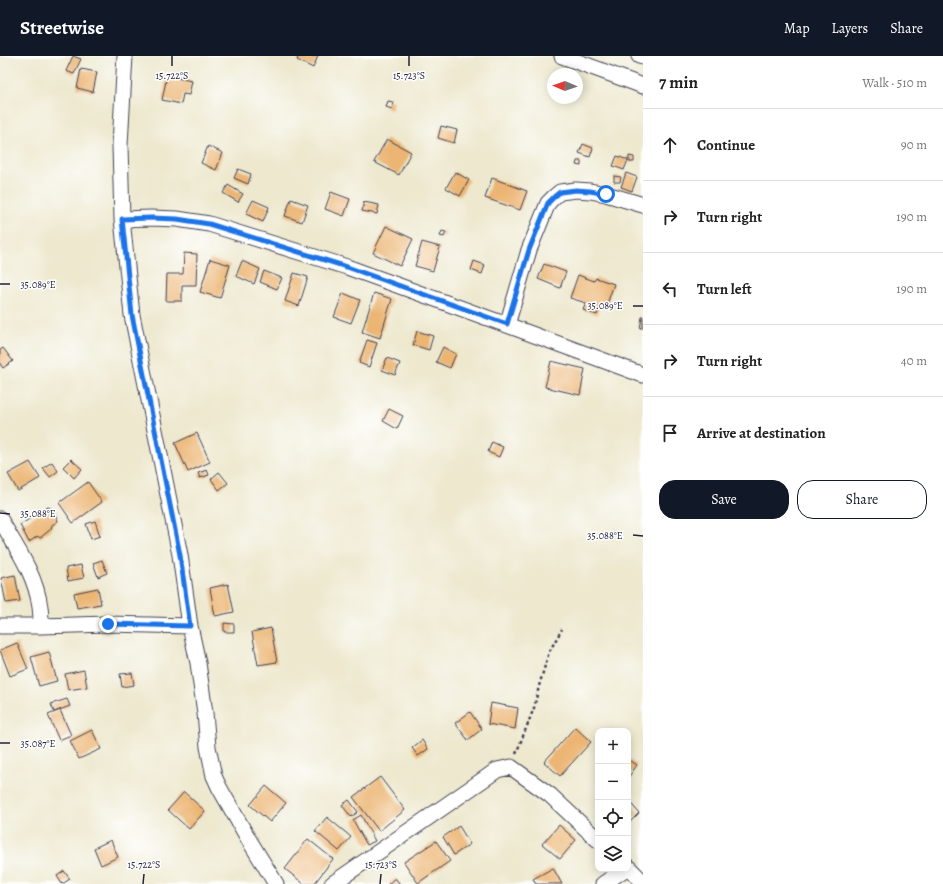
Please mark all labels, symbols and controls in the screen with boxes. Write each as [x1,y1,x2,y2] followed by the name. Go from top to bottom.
[20,15,104,41] text: Streetwise
[784,19,810,38] text: Map
[832,19,868,38] text: Layers
[890,19,923,38] text: Share
[547,68,583,104] north arrow
[156,69,188,82] text: 15.722°S
[393,69,425,82] text: 15.723°S
[659,71,698,94] text: 7 min
[862,74,927,91] text: Walk · 510 m
[659,134,681,156] icon: ahead
[697,135,755,155] text: Continue
[901,136,927,153] text: 90 m
[597,185,615,203] route start
[659,206,681,228] icon: right
[697,207,762,227] text: Turn right
[896,208,927,225] text: 190 m
[20,278,56,291] text: 35.089°E
[659,278,681,300] icon: left
[697,279,752,299] text: Turn left
[896,280,927,297] text: 190 m
[587,299,623,312] text: 35.089°E
[659,350,681,372] icon: right
[697,351,762,371] text: Turn right
[901,352,927,369] text: 40 m
[659,422,681,444] icon: arrive
[697,423,826,443] text: Arrive at destination
[659,480,789,519] button: Save
[797,480,927,519] button: Share
[20,507,56,520] text: 35.088°E
[587,529,623,542] text: 35.088°E
[99,615,117,633] route end
[595,728,631,872] map controls
[595,728,631,764] button: +
[21,737,55,750] text: 35.087°E
[595,764,631,800] button: −
[595,800,631,836] button: locate
[595,836,631,872] button: layers
[128,858,160,871] text: 15.722°S
[365,858,397,871] text: 15.723°S

